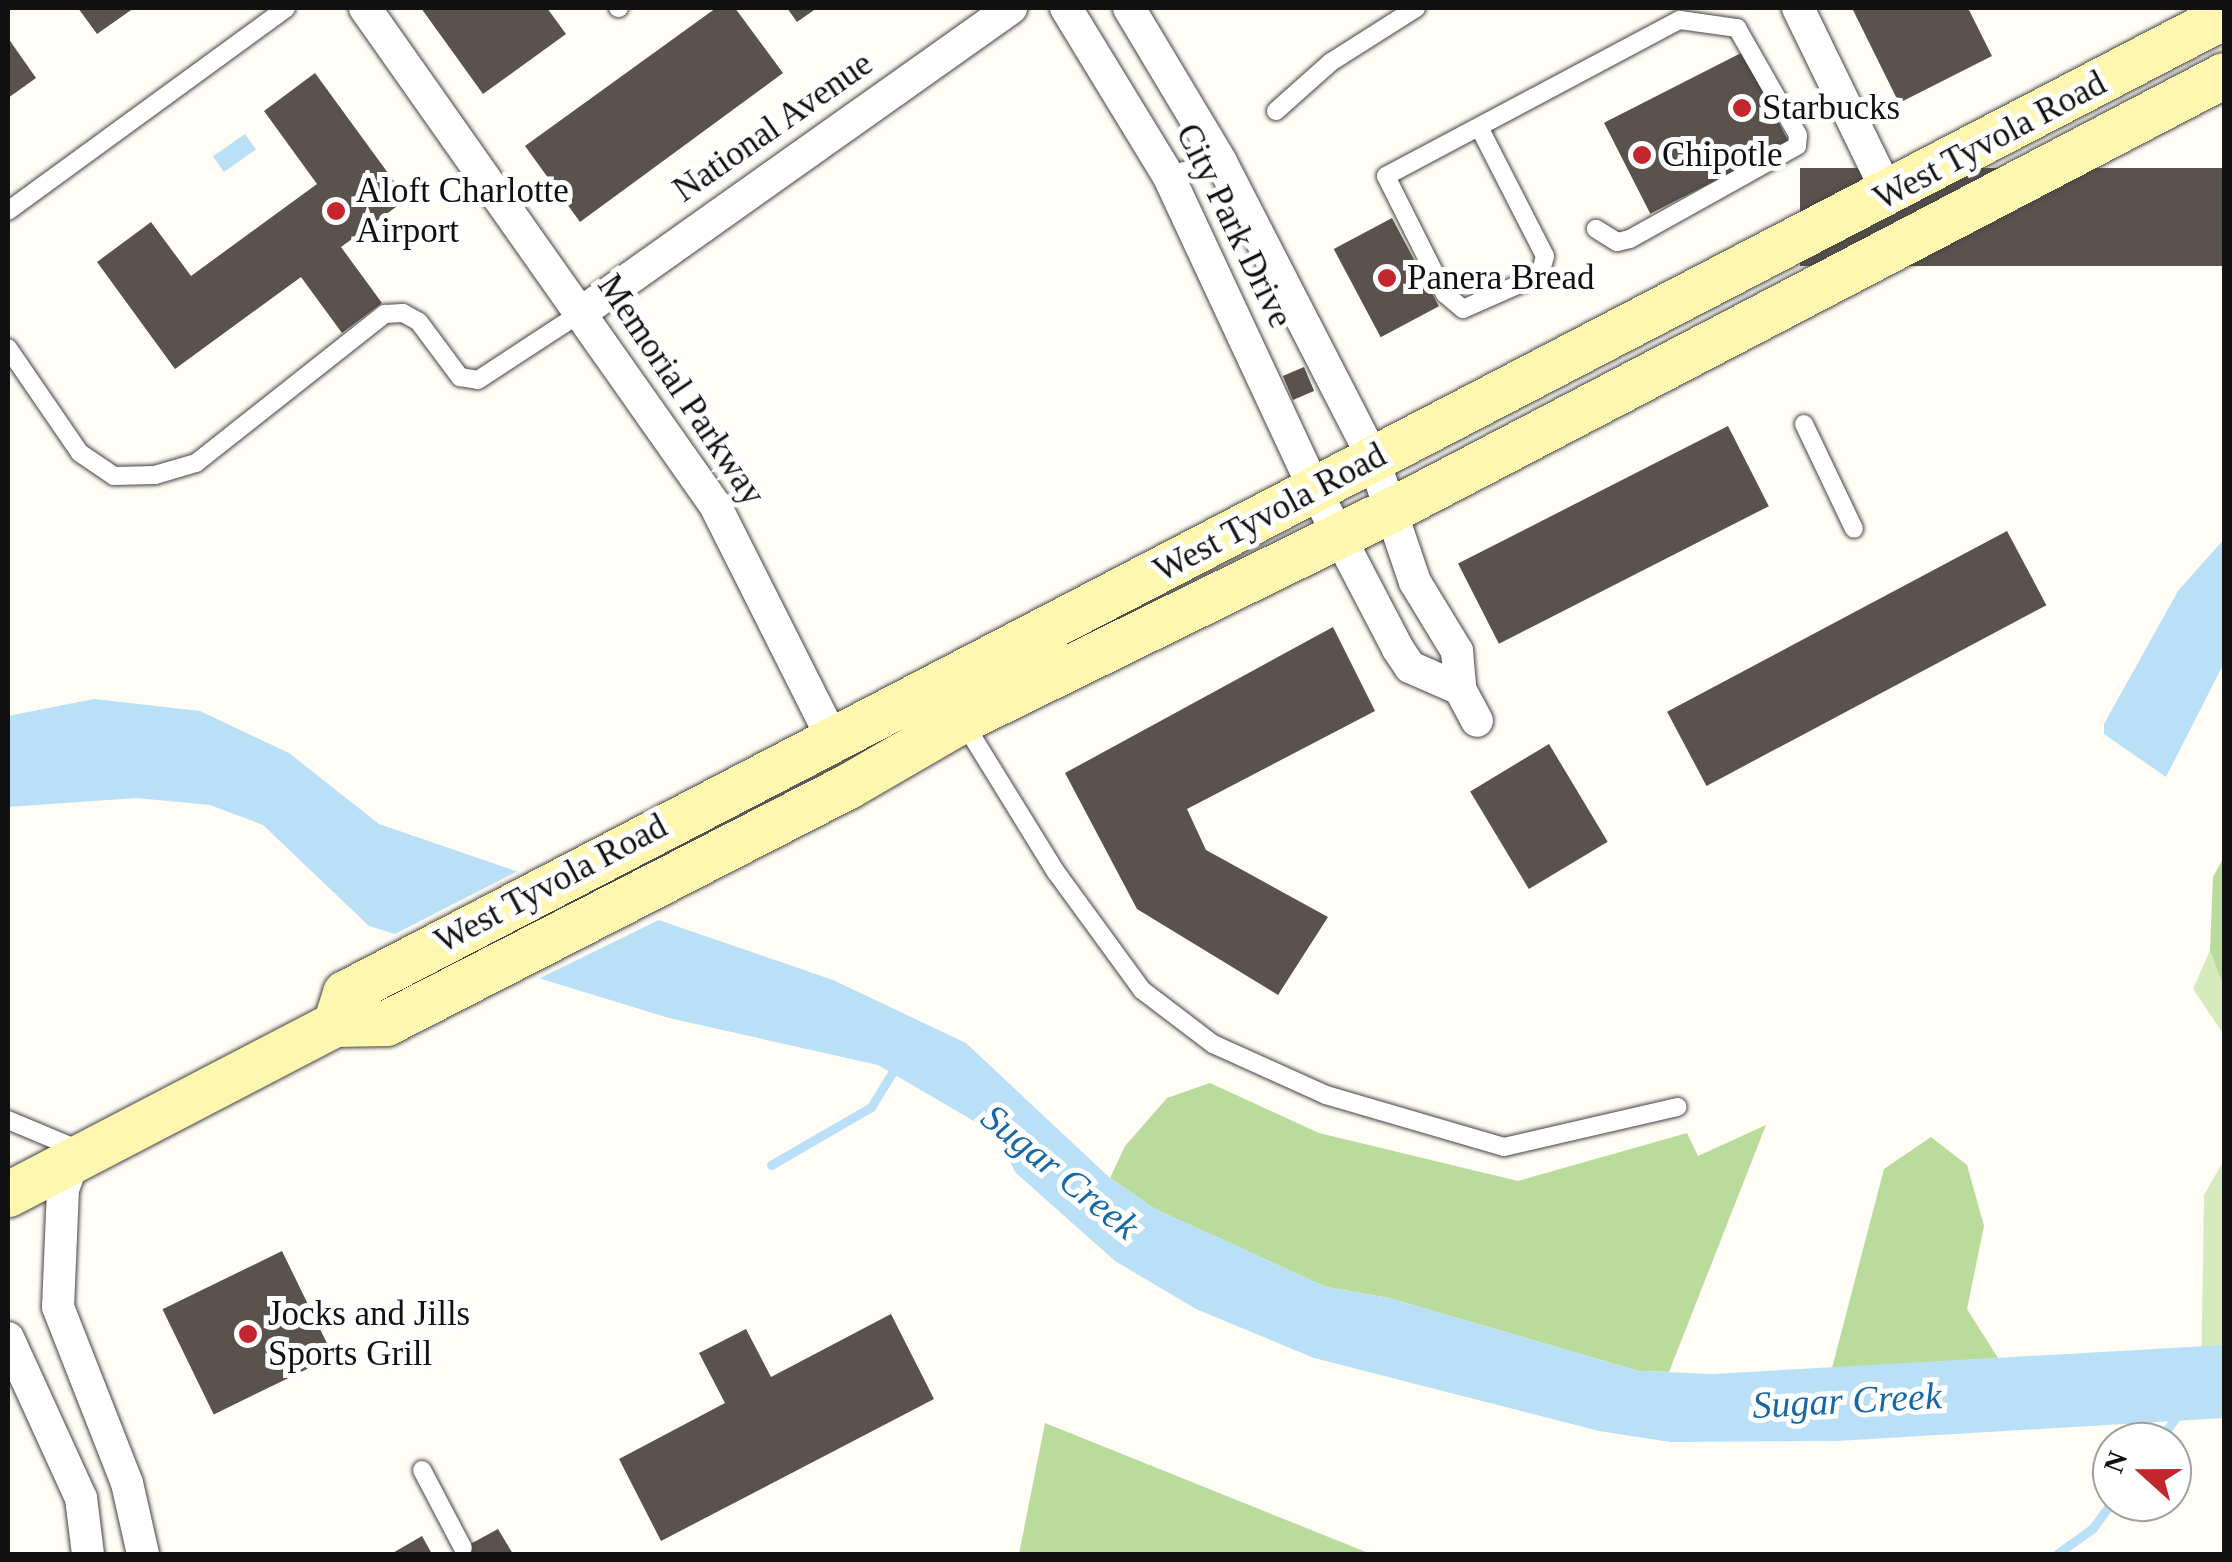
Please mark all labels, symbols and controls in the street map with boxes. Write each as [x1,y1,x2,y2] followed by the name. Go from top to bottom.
[664,42,882,212] street label: National Avenue
[1867,62,2113,220] street label: West Tyvola Road
[1762,87,1900,129] place label: Starbucks
[1731,97,1753,119] marker: Starbucks
[1167,117,1301,335] street label: City Park Drive
[1662,134,1783,176] place label: Chipotle
[1631,144,1653,166] marker: Chipotle
[356,170,569,252] place label: Aloft Charlotte Airport
[325,200,347,222] marker: Aloft Charlotte Airport
[1407,257,1595,299] place label: Panera Bread
[588,267,774,513] street label: Memorial Parkway
[1376,267,1398,289] marker: Panera Bread
[1147,434,1393,592] street label: West Tyvola Road
[428,805,674,963] street label: West Tyvola Road
[972,1095,1148,1249] water label: Sugar Creek
[268,1293,470,1375] place label: Jocks and Jills Sports Grill
[237,1323,259,1345] marker: Jocks and Jills Sports Grill
[1751,1373,1943,1429] water label: Sugar Creek
[2092,1422,2192,1522] north arrow
[2097,1447,2133,1477] text: N

